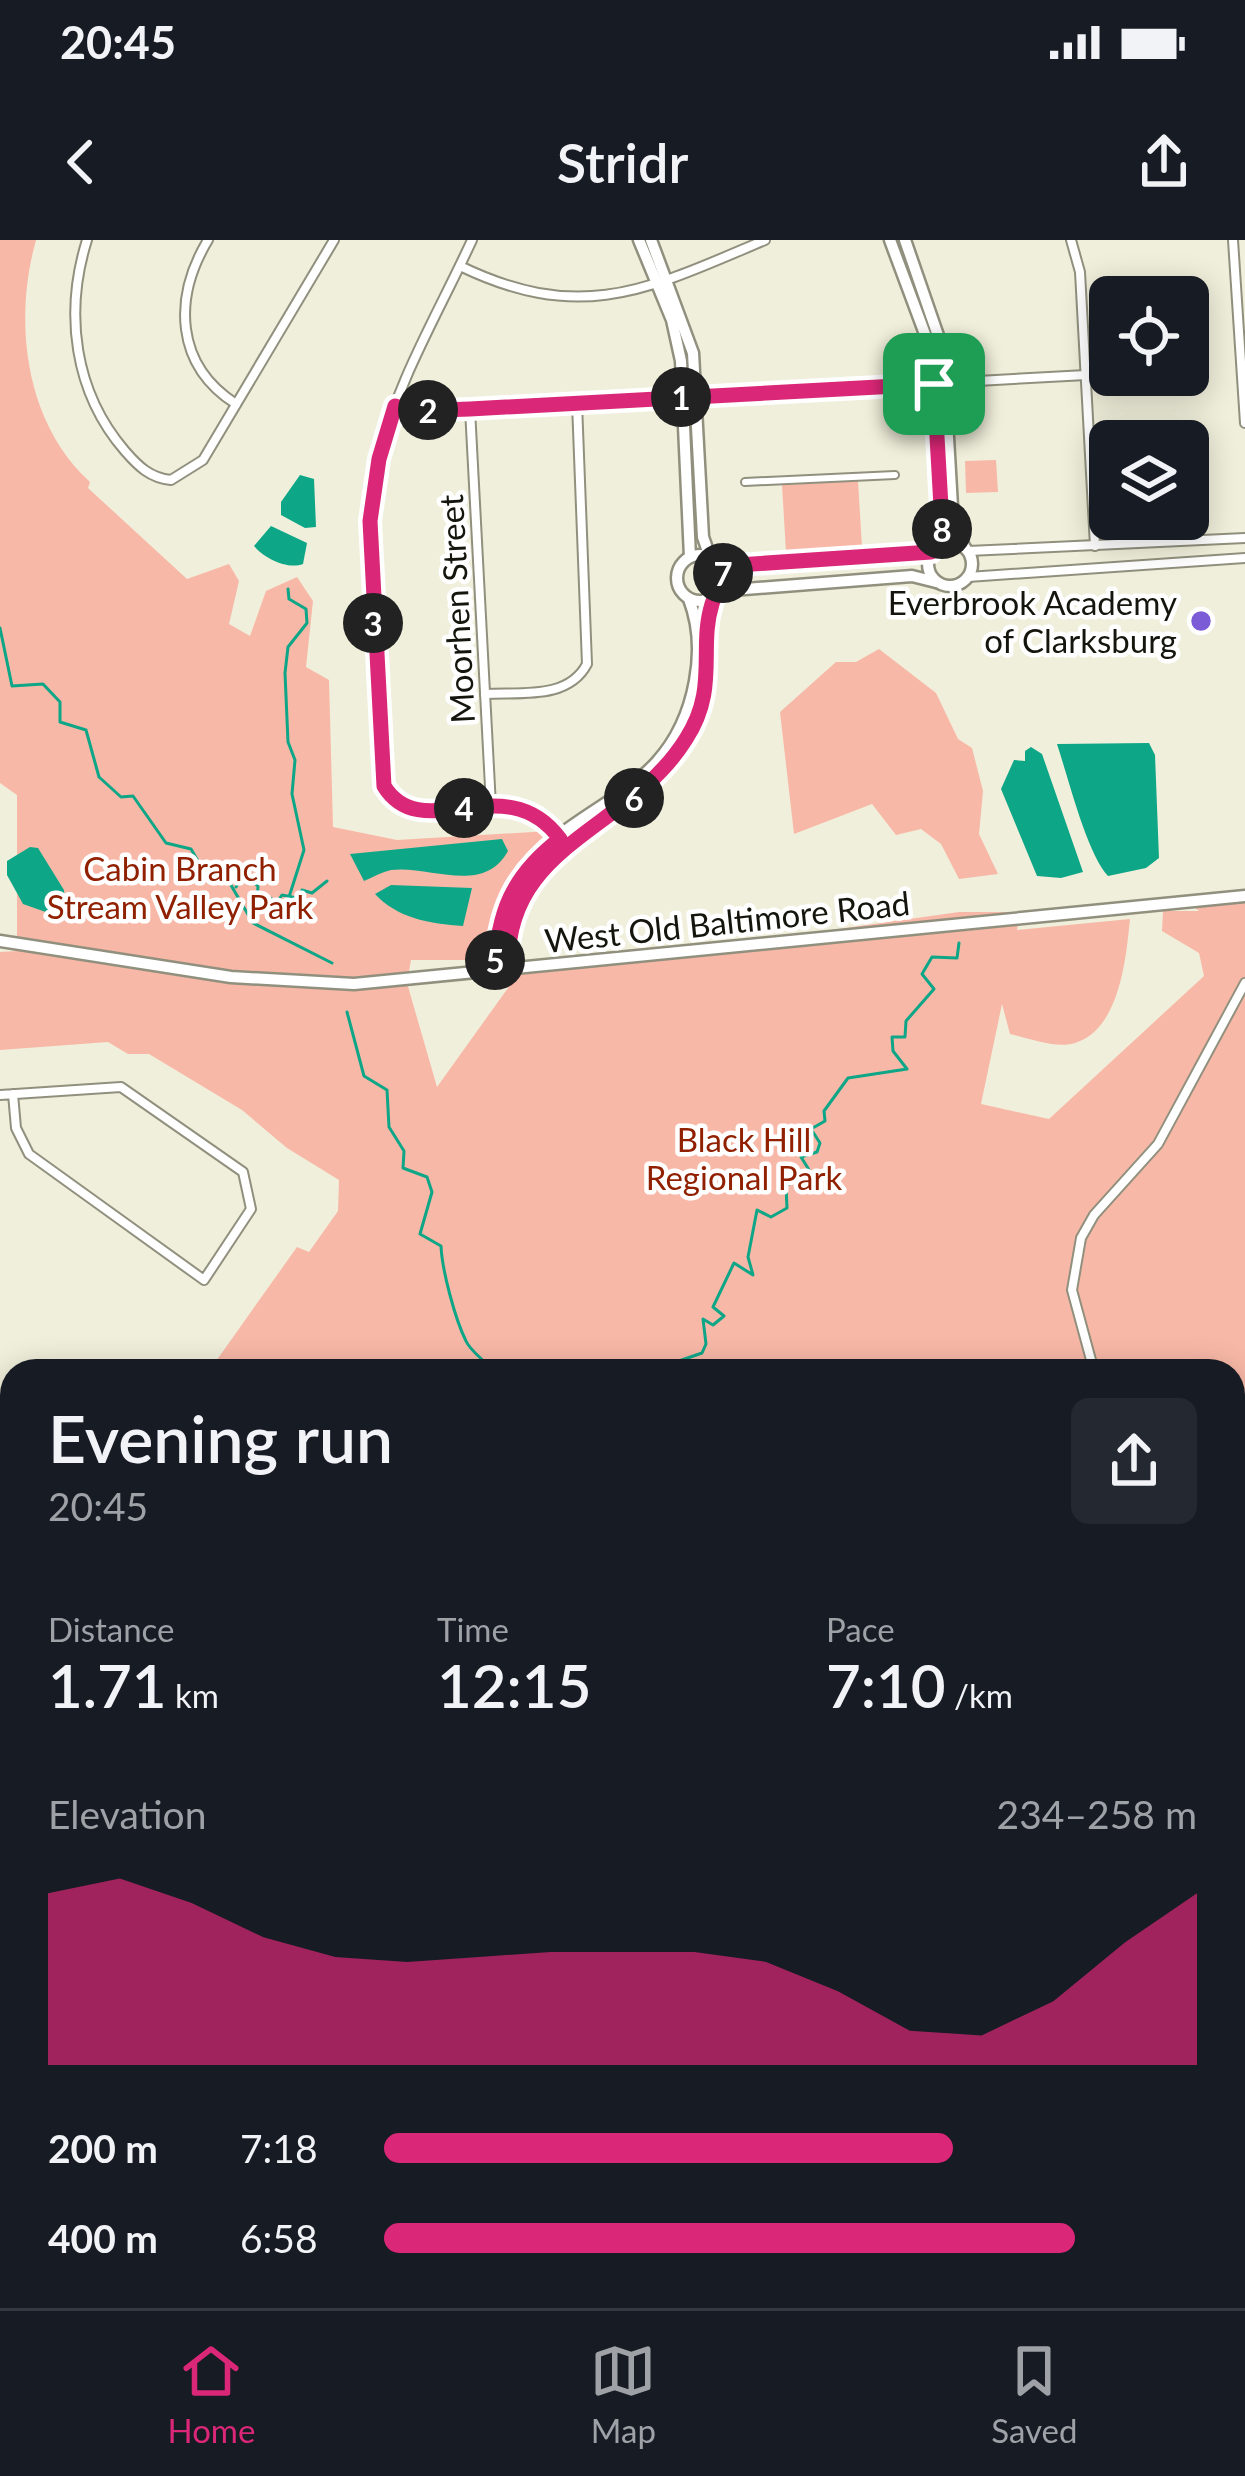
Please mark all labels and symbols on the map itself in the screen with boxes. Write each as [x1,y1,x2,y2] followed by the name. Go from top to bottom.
[883,333,985,435] pin
[651,367,711,427] pin: 1
[398,380,458,440] pin: 2
[430,493,482,724] street label: Moorhen Street
[912,499,972,559] pin: 8
[693,543,753,603] pin: 7
[888,582,1177,660] place label: Everbrook Academy of Clarksburg
[343,593,403,653] pin: 3
[1188,608,1214,634] marker: Everbrook Academy of Clarksburg
[604,768,664,828] pin: 6
[434,778,494,838] pin: 4
[47,848,314,926] park label: Cabin Branch Stream Valley Park
[542,882,912,960] street label: West Old Baltimore Road
[465,930,525,990] pin: 5
[646,1119,842,1197] park label: Black Hill Regional Park

